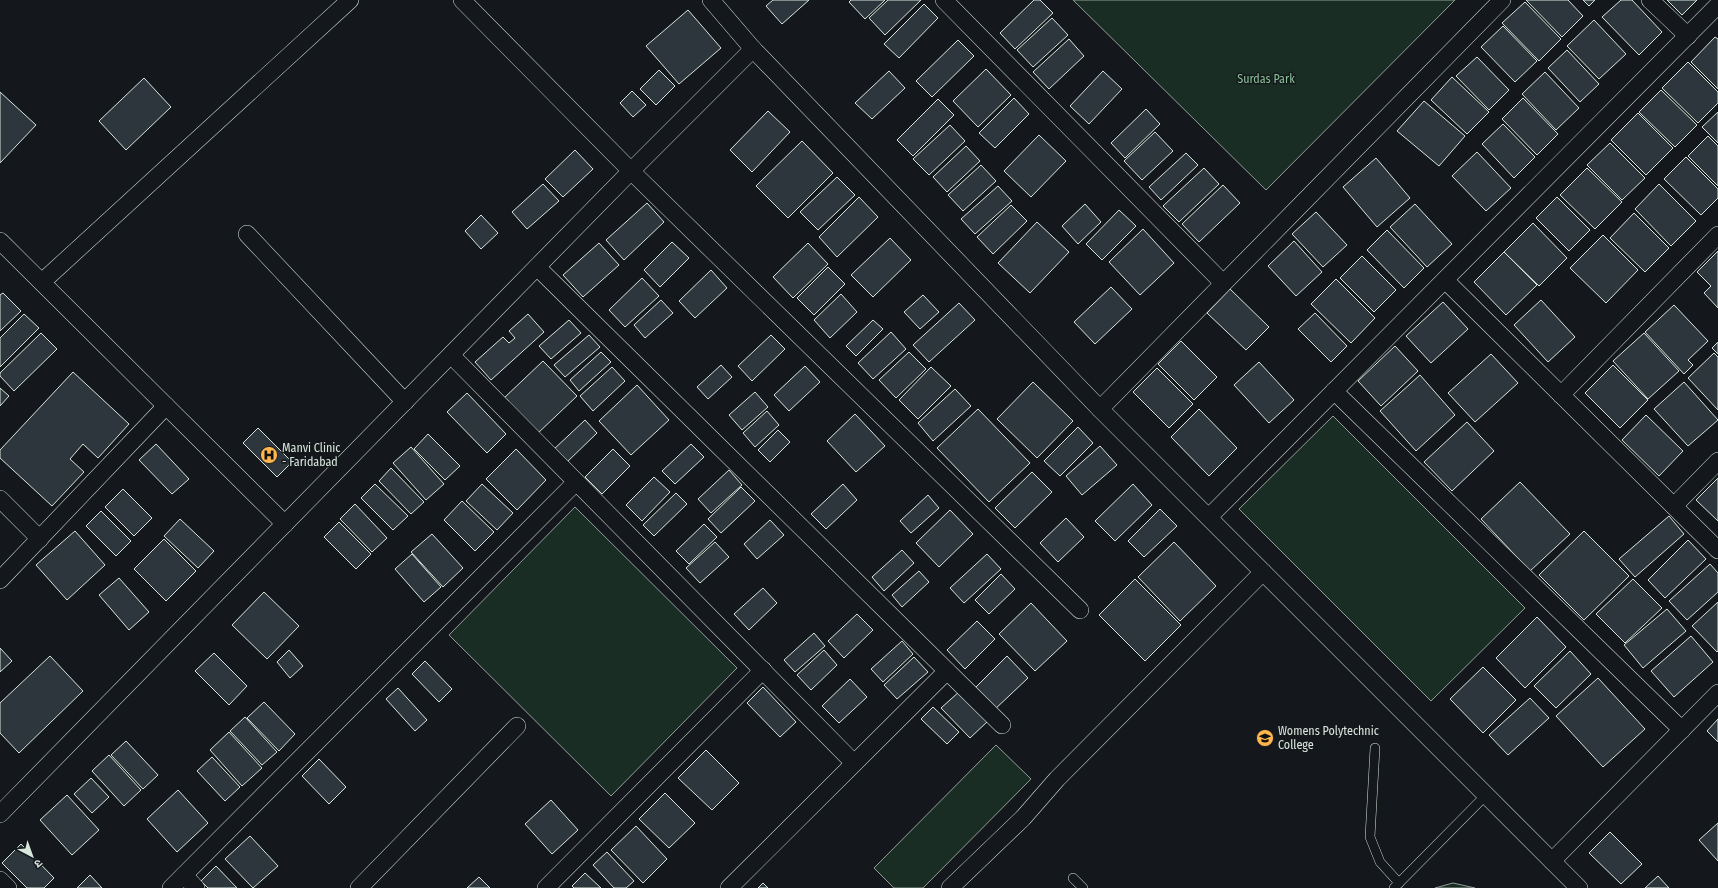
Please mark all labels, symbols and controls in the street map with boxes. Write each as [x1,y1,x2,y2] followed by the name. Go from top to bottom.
[1237,72,1295,86] park label: Surdas Park
[282,441,341,469] place label: Manvi Clinic - Faridabad
[259,445,279,465] hospital icon: Manvi Clinic - Faridabad
[1278,724,1379,752] place label: Womens Polytechnic College
[1255,728,1275,748] school or university icon: Womens Polytechnic College
[12,836,52,876] north arrow
[31,856,45,871] text: उ

